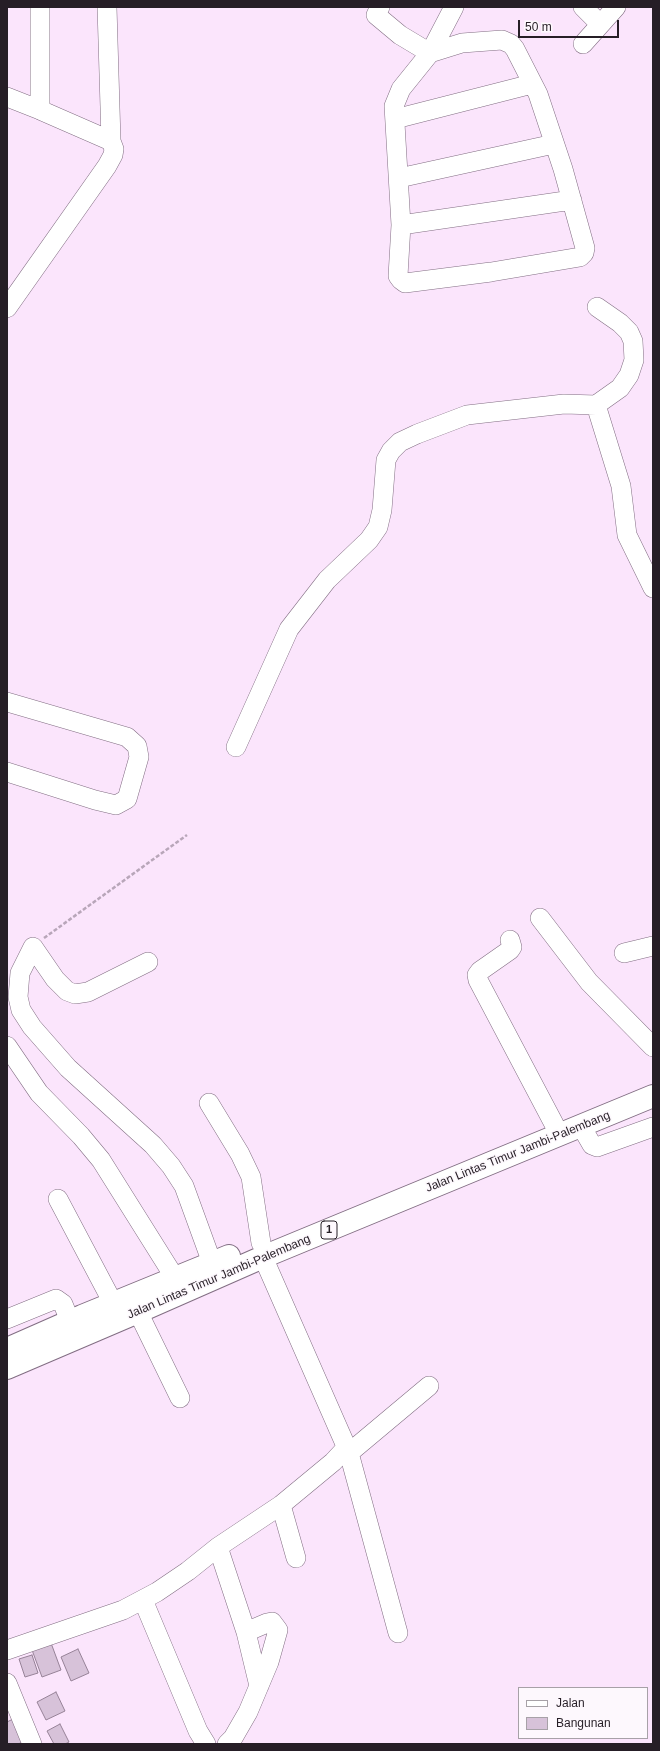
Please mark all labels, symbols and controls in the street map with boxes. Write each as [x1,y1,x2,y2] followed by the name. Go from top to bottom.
[520,12,621,38] scale bar
[525,20,552,34] text: 50 m
[424,1108,612,1196] street label: Jalan Lintas Timur Jambi-Palembang
[321,1221,337,1239] road number: 1
[125,1232,313,1322] street label: Jalan Lintas Timur Jambi-Palembang
[518,1687,648,1739] legend
[556,1696,585,1710] text: Jalan
[556,1716,611,1730] text: Bangunan

